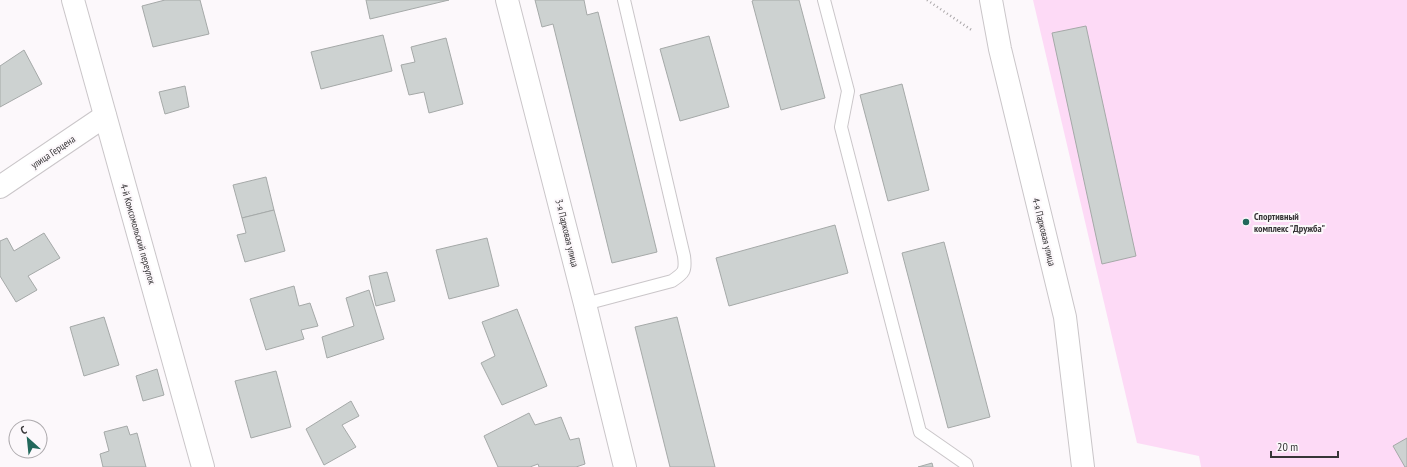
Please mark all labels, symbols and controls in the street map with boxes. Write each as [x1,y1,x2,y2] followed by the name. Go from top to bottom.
[28,132,78,172] street label: улица Герцена
[117,182,159,286] street label: 4-й Комсомольский переулок
[1029,197,1059,267] street label: 4-я Парковая улица
[552,198,582,268] street label: 3-я Парковая улица
[1254,210,1326,235] place label: Спортивный комплекс "Дружба"
[1241,217,1251,227] marker: Спортивный комплекс "Дружба"
[8,419,48,459] north arrow
[18,423,29,437] text: С
[1271,433,1338,459] scale bar
[1277,439,1298,454] text: 20 m

